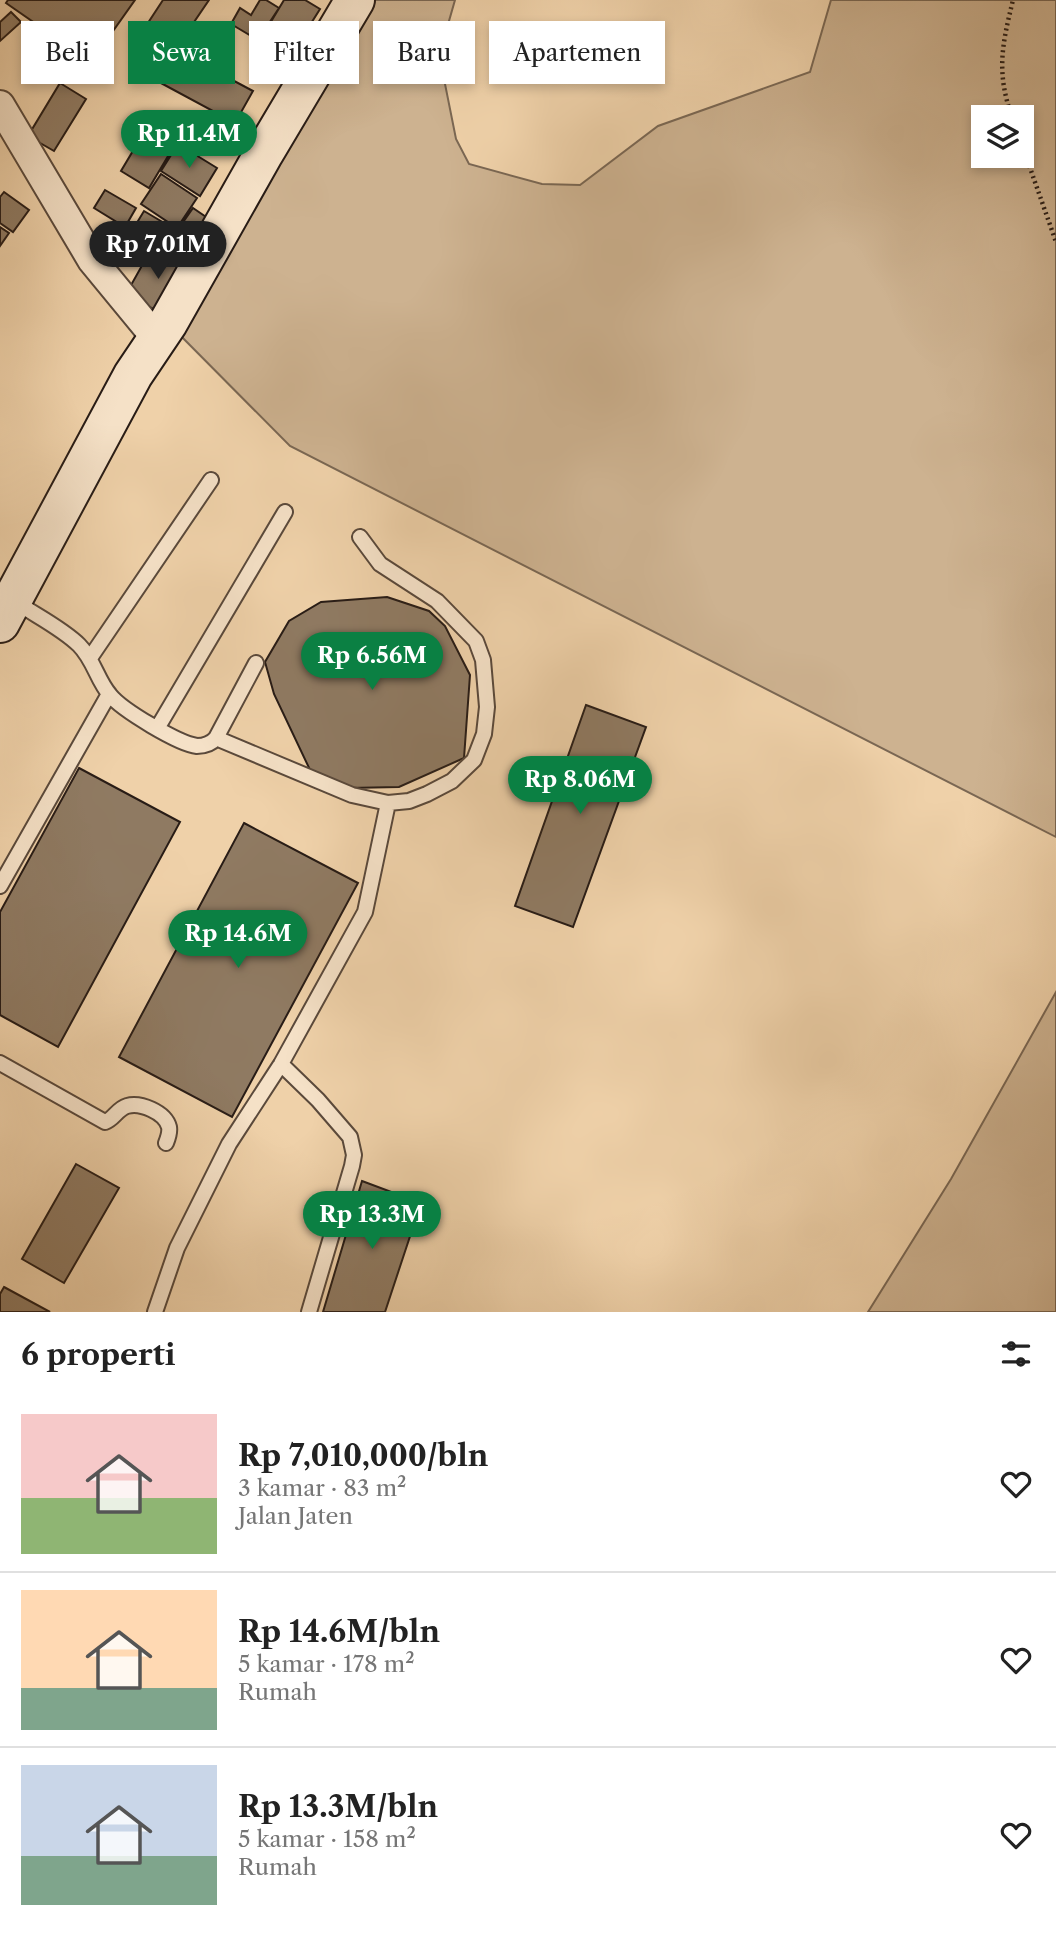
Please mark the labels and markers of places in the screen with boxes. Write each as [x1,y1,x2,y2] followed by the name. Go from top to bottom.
[117,110,261,170] pin: Rp 11.4M
[86,222,230,281] pin: Rp 7.01M
[300,632,444,692] pin: Rp 6.56M
[508,756,652,816] pin: Rp 8.06M
[166,911,310,970] pin: Rp 14.6M
[300,1192,444,1251] pin: Rp 13.3M

